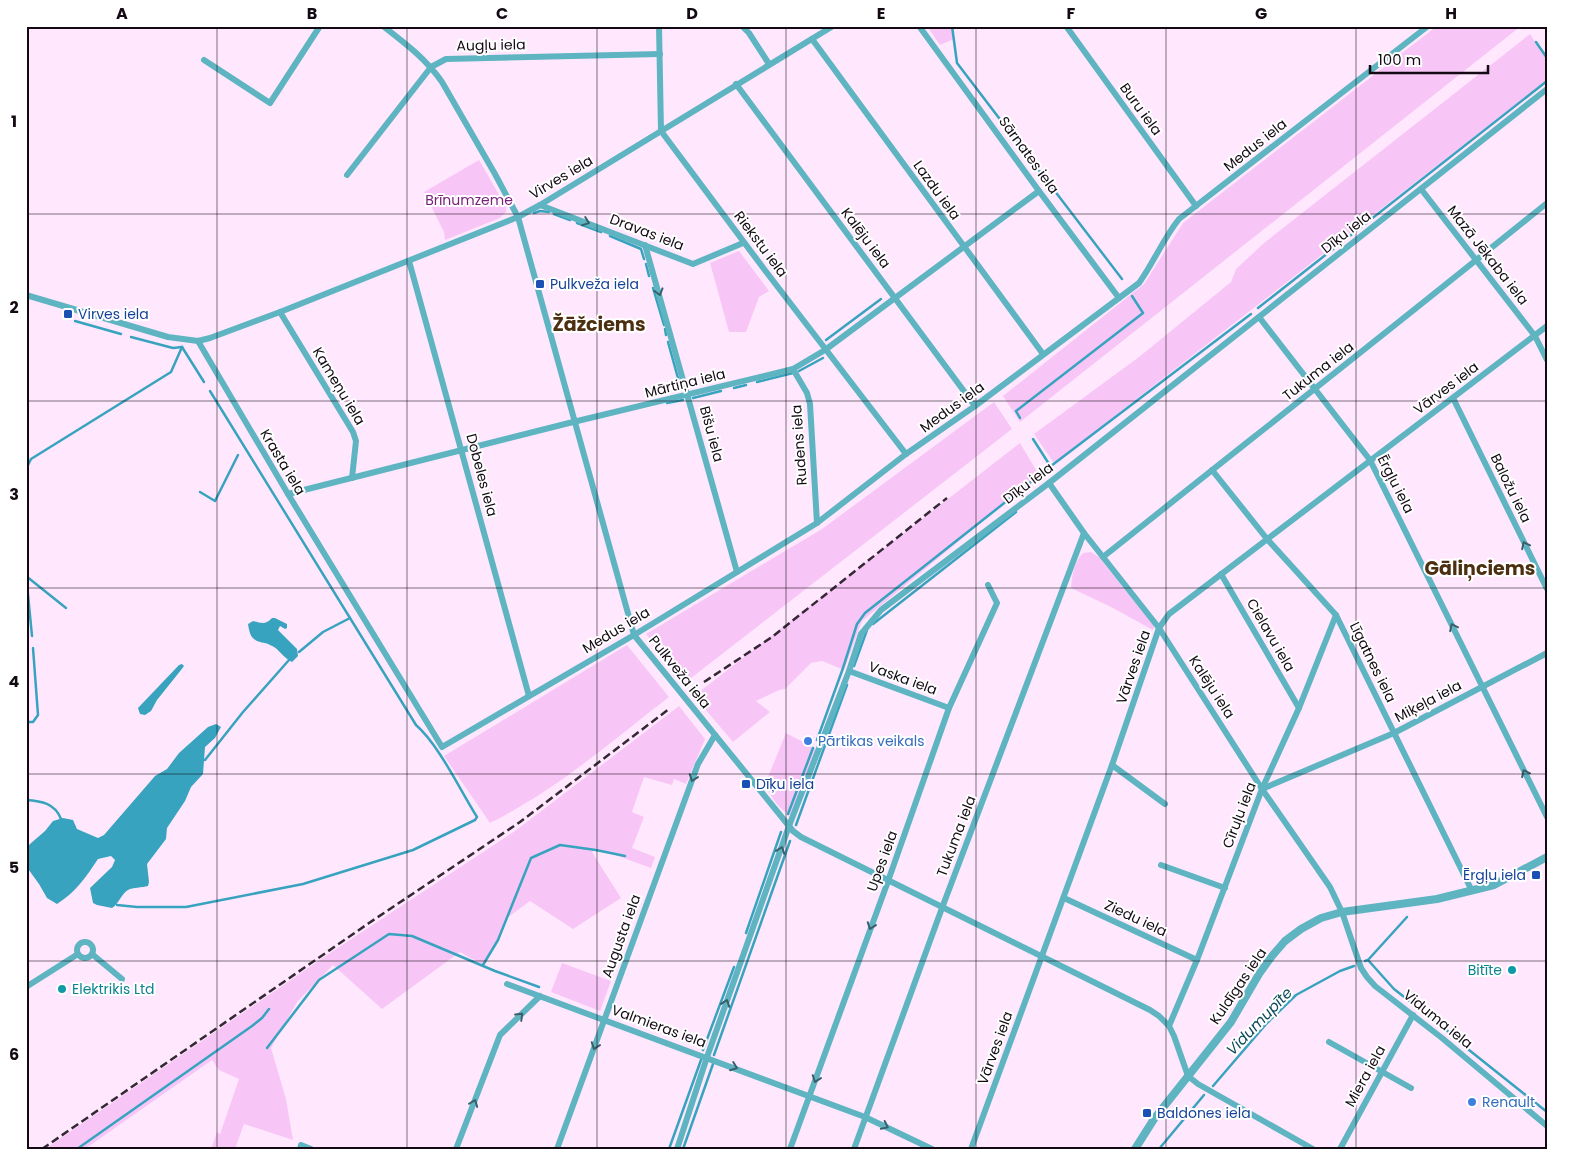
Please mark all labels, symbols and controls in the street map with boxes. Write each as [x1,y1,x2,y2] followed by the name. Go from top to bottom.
[116,2,128,25] text: A
[307,2,317,25] text: B
[496,2,508,25] text: C
[686,2,698,25] text: D
[877,2,885,25] text: E
[1067,2,1076,25] text: F
[1255,2,1267,25] text: G
[1445,2,1457,25] text: H
[456,34,526,56] street label: Augļu iela
[1370,42,1488,74] scale bar
[1378,49,1421,70] text: 100 m
[1115,79,1167,139] street label: Buru iela
[11,110,17,133] text: 1
[994,112,1064,198] street label: Sārnates iela
[1219,114,1291,176] street label: Medus iela
[526,150,596,204] street label: Virves iela
[909,156,965,224] street label: Lazdu iela
[425,190,513,210] park label: Brīnumzeme
[1443,201,1533,309] street label: Mazā Jēkaba iela
[837,204,895,272] street label: Kalēju iela
[1317,206,1375,258] street label: Dīķu iela
[730,207,792,281] street label: Riekstu iela
[607,209,687,255] street label: Dravas iela
[581,216,590,226] one-way arrow
[550,274,639,294] place label: Pulkveža iela
[534,278,546,290] marker: Pulkveža iela
[653,288,663,296] one-way arrow
[9,296,19,319] text: 2
[78,304,149,324] place label: Virves iela
[62,308,74,320] marker: Virves iela
[552,311,646,338] district label: Žāžciems
[1278,337,1358,405] street label: Tukuma iela
[308,343,370,429] street label: Kameņu iela
[1409,357,1483,419] street label: Vārves iela
[643,363,727,403] street label: Mārtiņa iela
[916,377,988,437] street label: Medus iela
[695,404,729,464] street label: Bišu iela
[786,404,812,486] street label: Rudens iela
[255,425,311,499] street label: Krasta iela
[461,431,503,519] street label: Dobeles iela
[1486,450,1536,526] street label: Baložu iela
[1373,451,1419,517] street label: Ērgļu iela
[999,457,1057,509] street label: Dīķu iela
[9,483,19,506] text: 3
[1521,541,1531,550] one-way arrow
[1425,555,1535,582] district label: Gāliņciems
[1242,595,1300,675] street label: Cielavu iela
[579,602,653,658] street label: Medus iela
[1345,618,1401,706] street label: Līgatnes iela
[1449,624,1459,633] one-way arrow
[1111,627,1155,707] street label: Vārves iela
[644,631,716,713] street label: Pulkveža iela
[1184,652,1240,722] street label: Kalēju iela
[866,656,940,700] street label: Vaska iela
[9,670,20,693] text: 4
[1391,675,1465,727] street label: Miķeļa iela
[818,731,924,751] place label: Pārtikas veikals
[802,735,814,747] marker: Pārtikas veikals
[1521,769,1531,778] one-way arrow
[689,773,699,782] one-way arrow
[756,774,814,794] place label: Dīķu iela
[740,778,752,790] marker: Dīķu iela
[1217,779,1261,851] street label: Cīruļu iela
[931,793,981,879] street label: Tukuma iela
[862,828,902,894] street label: Upes iela
[775,847,785,855] one-way arrow
[9,856,19,879] text: 5
[1463,865,1526,885] place label: Ērgļu iela
[1530,869,1542,881] marker: Ērgļu iela
[597,891,645,981] street label: Augusta iela
[1101,895,1171,941] street label: Ziedu iela
[867,921,877,930] one-way arrow
[1205,944,1271,1028] street label: Kuldīgas iela
[1468,960,1502,980] place label: Bitīte
[1506,964,1518,976] marker: Bitīte
[72,979,155,999] place label: Elektrikis Ltd
[1221,982,1297,1060] water label: Vidumupīte
[56,983,68,995] marker: Elektrikis Ltd
[1399,985,1477,1053] street label: Viduma iela
[720,999,730,1008] one-way arrow
[609,1000,709,1052] street label: Valmieras iela
[972,1009,1018,1087] street label: Vārves iela
[514,1013,523,1022] one-way arrow
[591,1041,601,1050] one-way arrow
[1340,1042,1390,1110] street label: Miera iela
[9,1043,19,1066] text: 6
[729,1061,738,1071] one-way arrow
[812,1074,822,1082] one-way arrow
[1482,1092,1535,1112] place label: Renault
[1466,1096,1478,1108] marker: Renault
[468,1099,478,1108] one-way arrow
[1157,1103,1251,1123] place label: Baldones iela
[1141,1107,1153,1119] marker: Baldones iela
[880,1120,889,1131] one-way arrow

